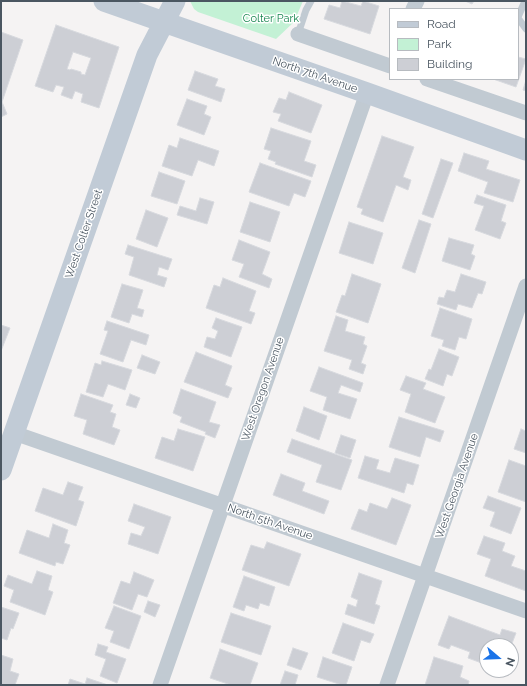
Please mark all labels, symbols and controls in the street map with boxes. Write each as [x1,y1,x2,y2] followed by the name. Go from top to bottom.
[389,8,519,80] legend
[243,12,299,26] park label: Colter Park
[427,17,456,31] text: Road
[427,37,452,51] text: Park
[271,54,359,96] street label: North 7th Avenue
[427,57,473,71] text: Building
[63,188,105,280] street label: West Colter Street
[239,336,287,442] street label: West Oregon Avenue
[433,432,481,540] street label: West Georgia Avenue
[226,501,314,543] street label: North 5th Avenue
[479,638,519,678] north arrow
[502,656,517,668] text: N

